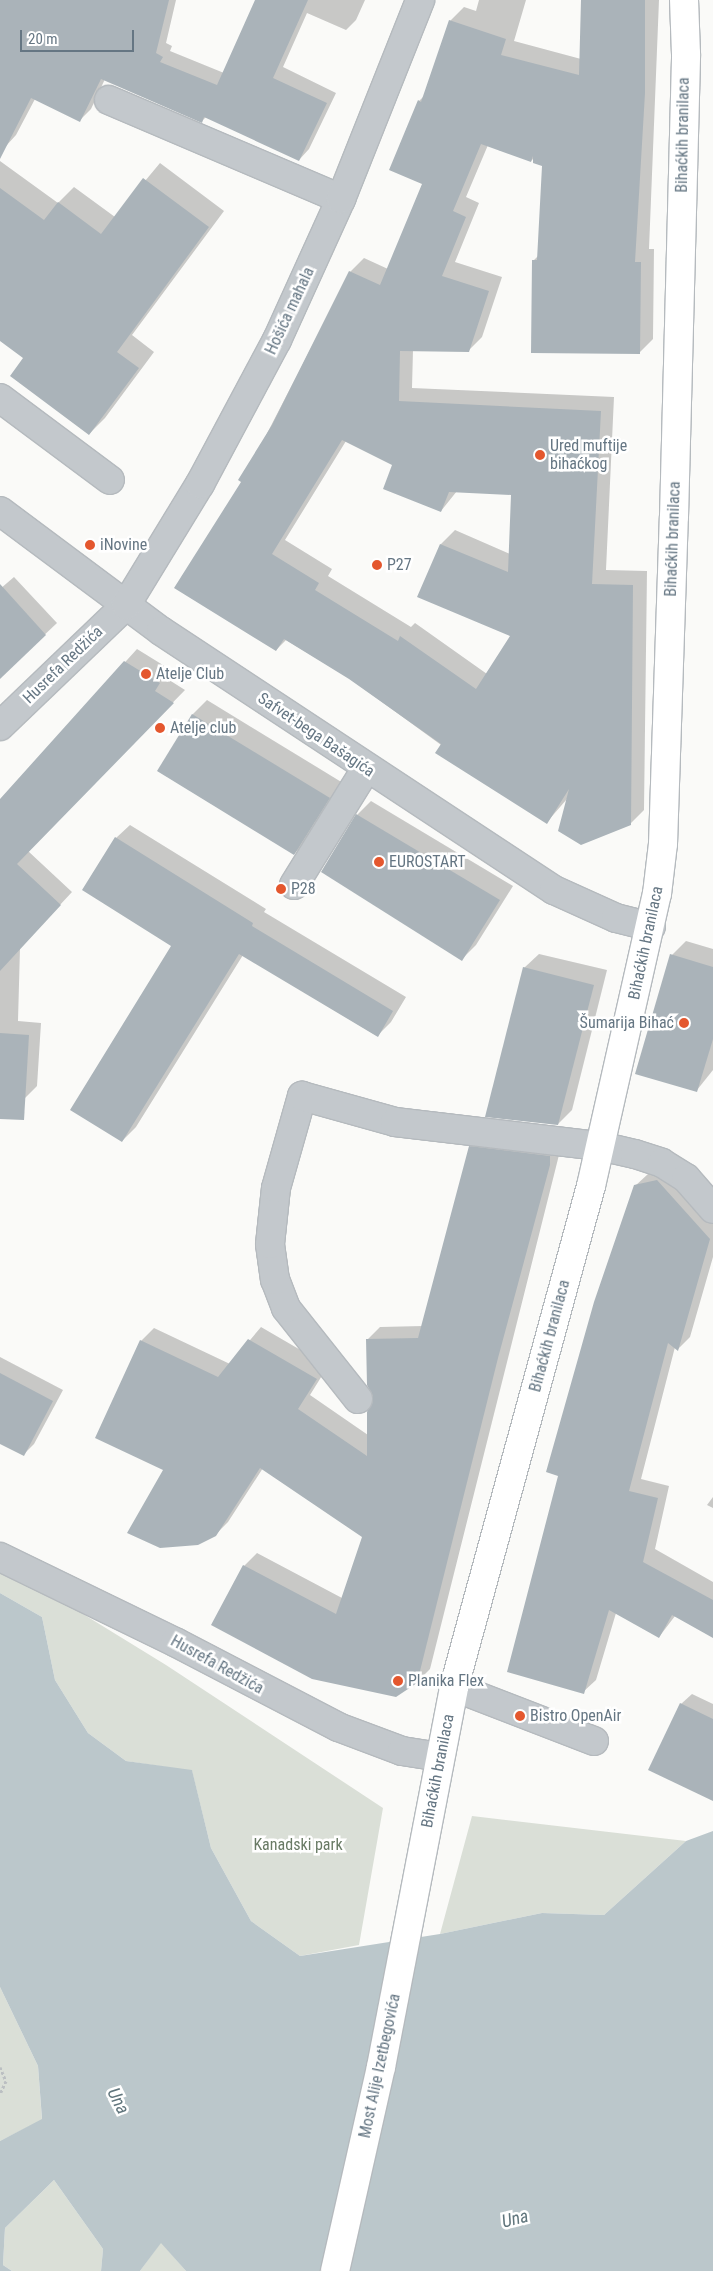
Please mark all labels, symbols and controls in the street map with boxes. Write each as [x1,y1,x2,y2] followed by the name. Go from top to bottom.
[22,20,136,52] scale bar
[28,30,58,48] text: 20 m
[672,77,694,193] street label: Bihaćkih branilaca
[261,264,319,358] street label: Hošića mahala
[550,436,627,474] place label: Ured muftije bihaćkog
[534,449,546,461] marker: Ured muftije bihaćkog
[661,481,685,597] street label: Bihaćkih branilaca
[100,535,147,555] place label: iNovine
[84,539,96,551] marker: iNovine
[387,555,412,575] place label: P27
[371,559,383,571] marker: P27
[19,622,107,708] street label: Husrefa Redžića
[156,664,224,684] place label: Atelje Club
[140,668,152,680] marker: Atelje Club
[254,689,378,781] street label: Safvet-bega Bašagića
[170,718,236,738] place label: Atelje club
[154,722,166,734] marker: Atelje club
[389,852,465,872] place label: EUROSTART
[373,856,385,868] marker: EUROSTART
[291,879,316,899] place label: P28
[275,883,287,895] marker: P28
[625,885,667,1001] street label: Bihaćkih branilaca
[580,1013,674,1033] place label: Šumarija Bihać
[678,1017,690,1029] marker: Šumarija Bihać
[526,1278,574,1394] street label: Bihaćkih branilaca
[167,1632,267,1698] street label: Husrefa Redžića
[408,1671,484,1691] place label: Planika Flex
[392,1675,404,1687] marker: Planika Flex
[530,1706,621,1726] place label: Bistro OpenAir
[514,1710,526,1722] marker: Bistro OpenAir
[418,1713,458,1829] street label: Bihaćkih branilaca
[253,1835,343,1855] park label: Kanadski park
[355,1992,405,2140] street label: Most Alije Izetbegovića
[102,2084,134,2118] water label: Una
[499,2205,531,2233] water label: Una

